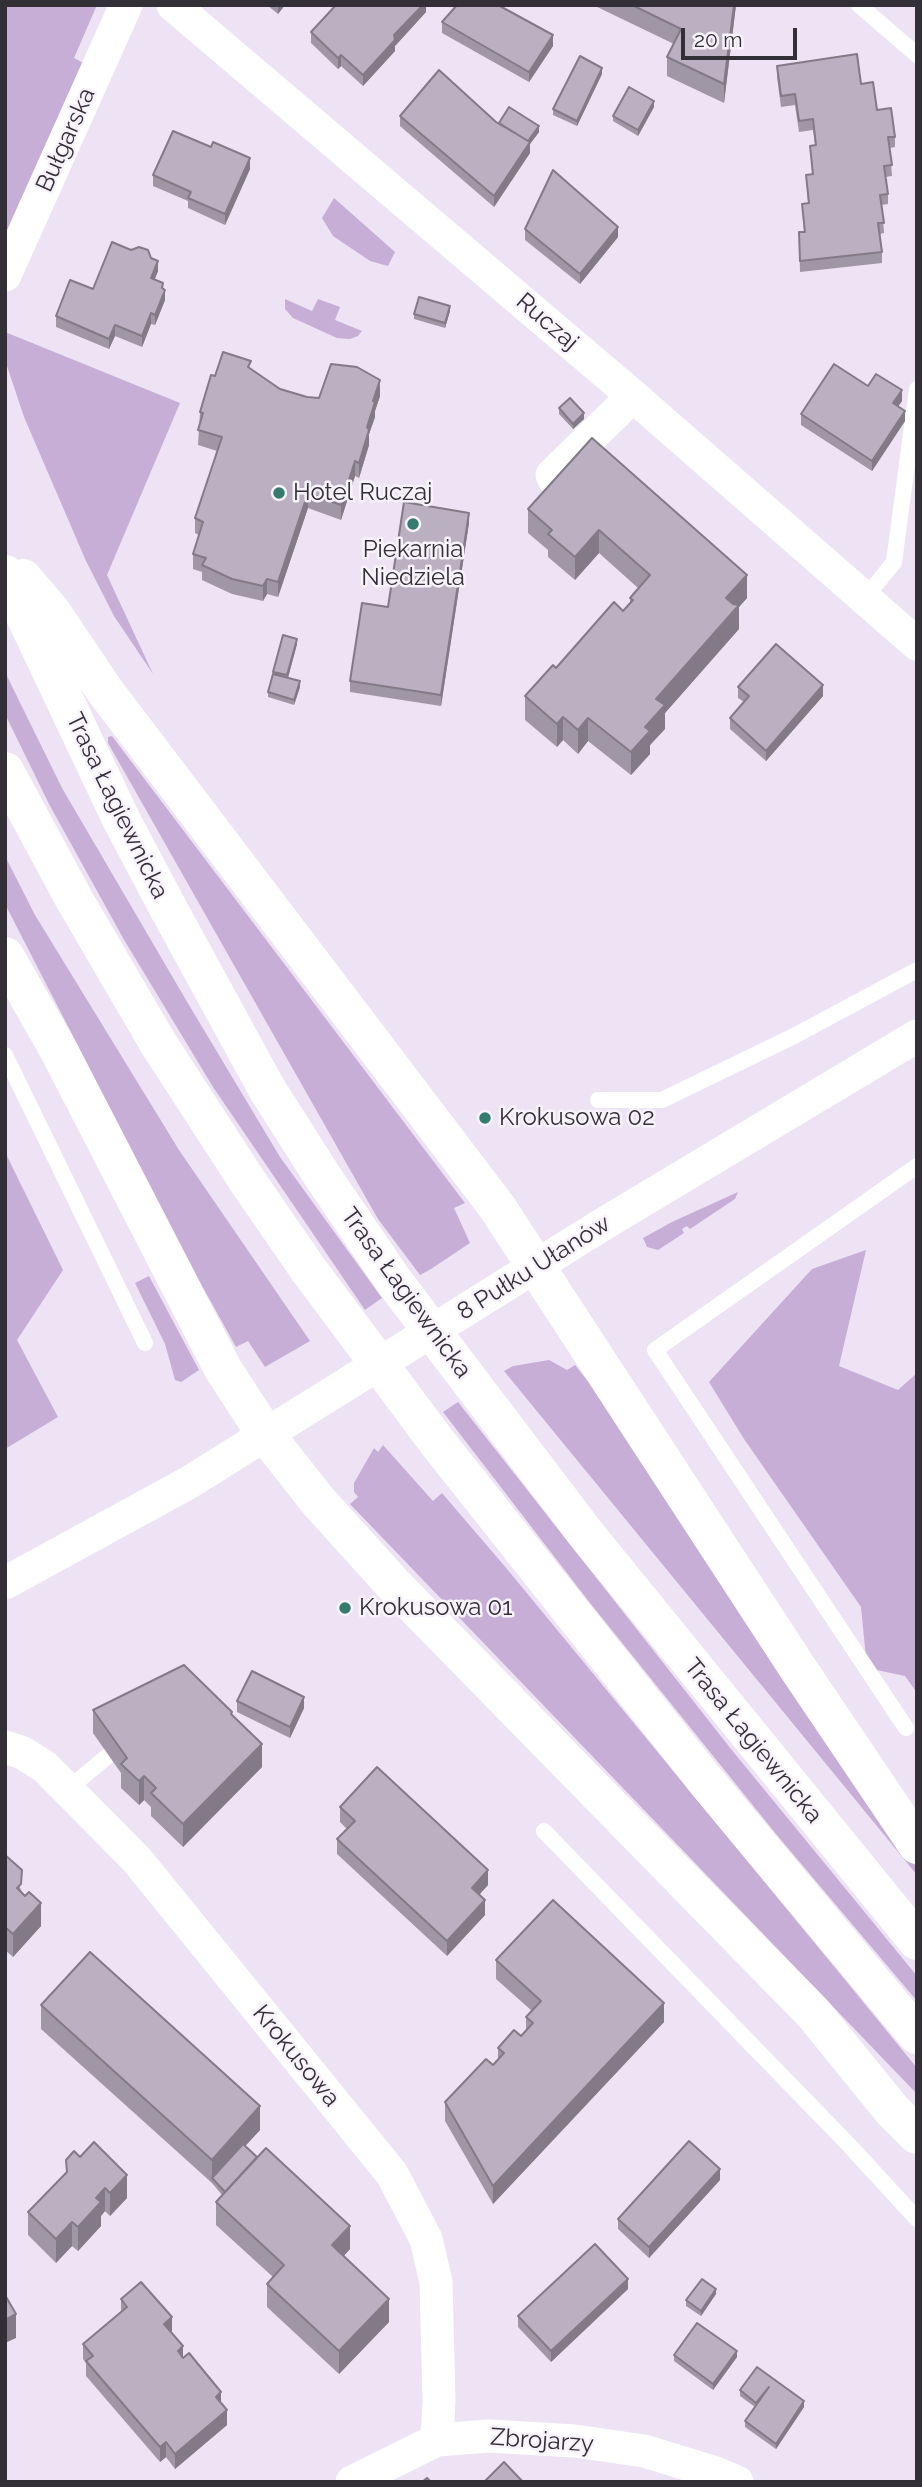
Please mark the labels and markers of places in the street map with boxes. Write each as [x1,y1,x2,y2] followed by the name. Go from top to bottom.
[293,479,432,507] place label: Hotel Ruczaj
[271,485,287,501] marker: Hotel Ruczaj
[405,516,421,532] marker: Piekarnia Niedziela
[361,536,465,592] place label: Piekarnia Niedziela
[499,1104,655,1132] place label: Krokusowa 02
[477,1110,493,1126] marker: Krokusowa 02
[359,1594,513,1622] place label: Krokusowa 01
[337,1600,353,1616] marker: Krokusowa 01

